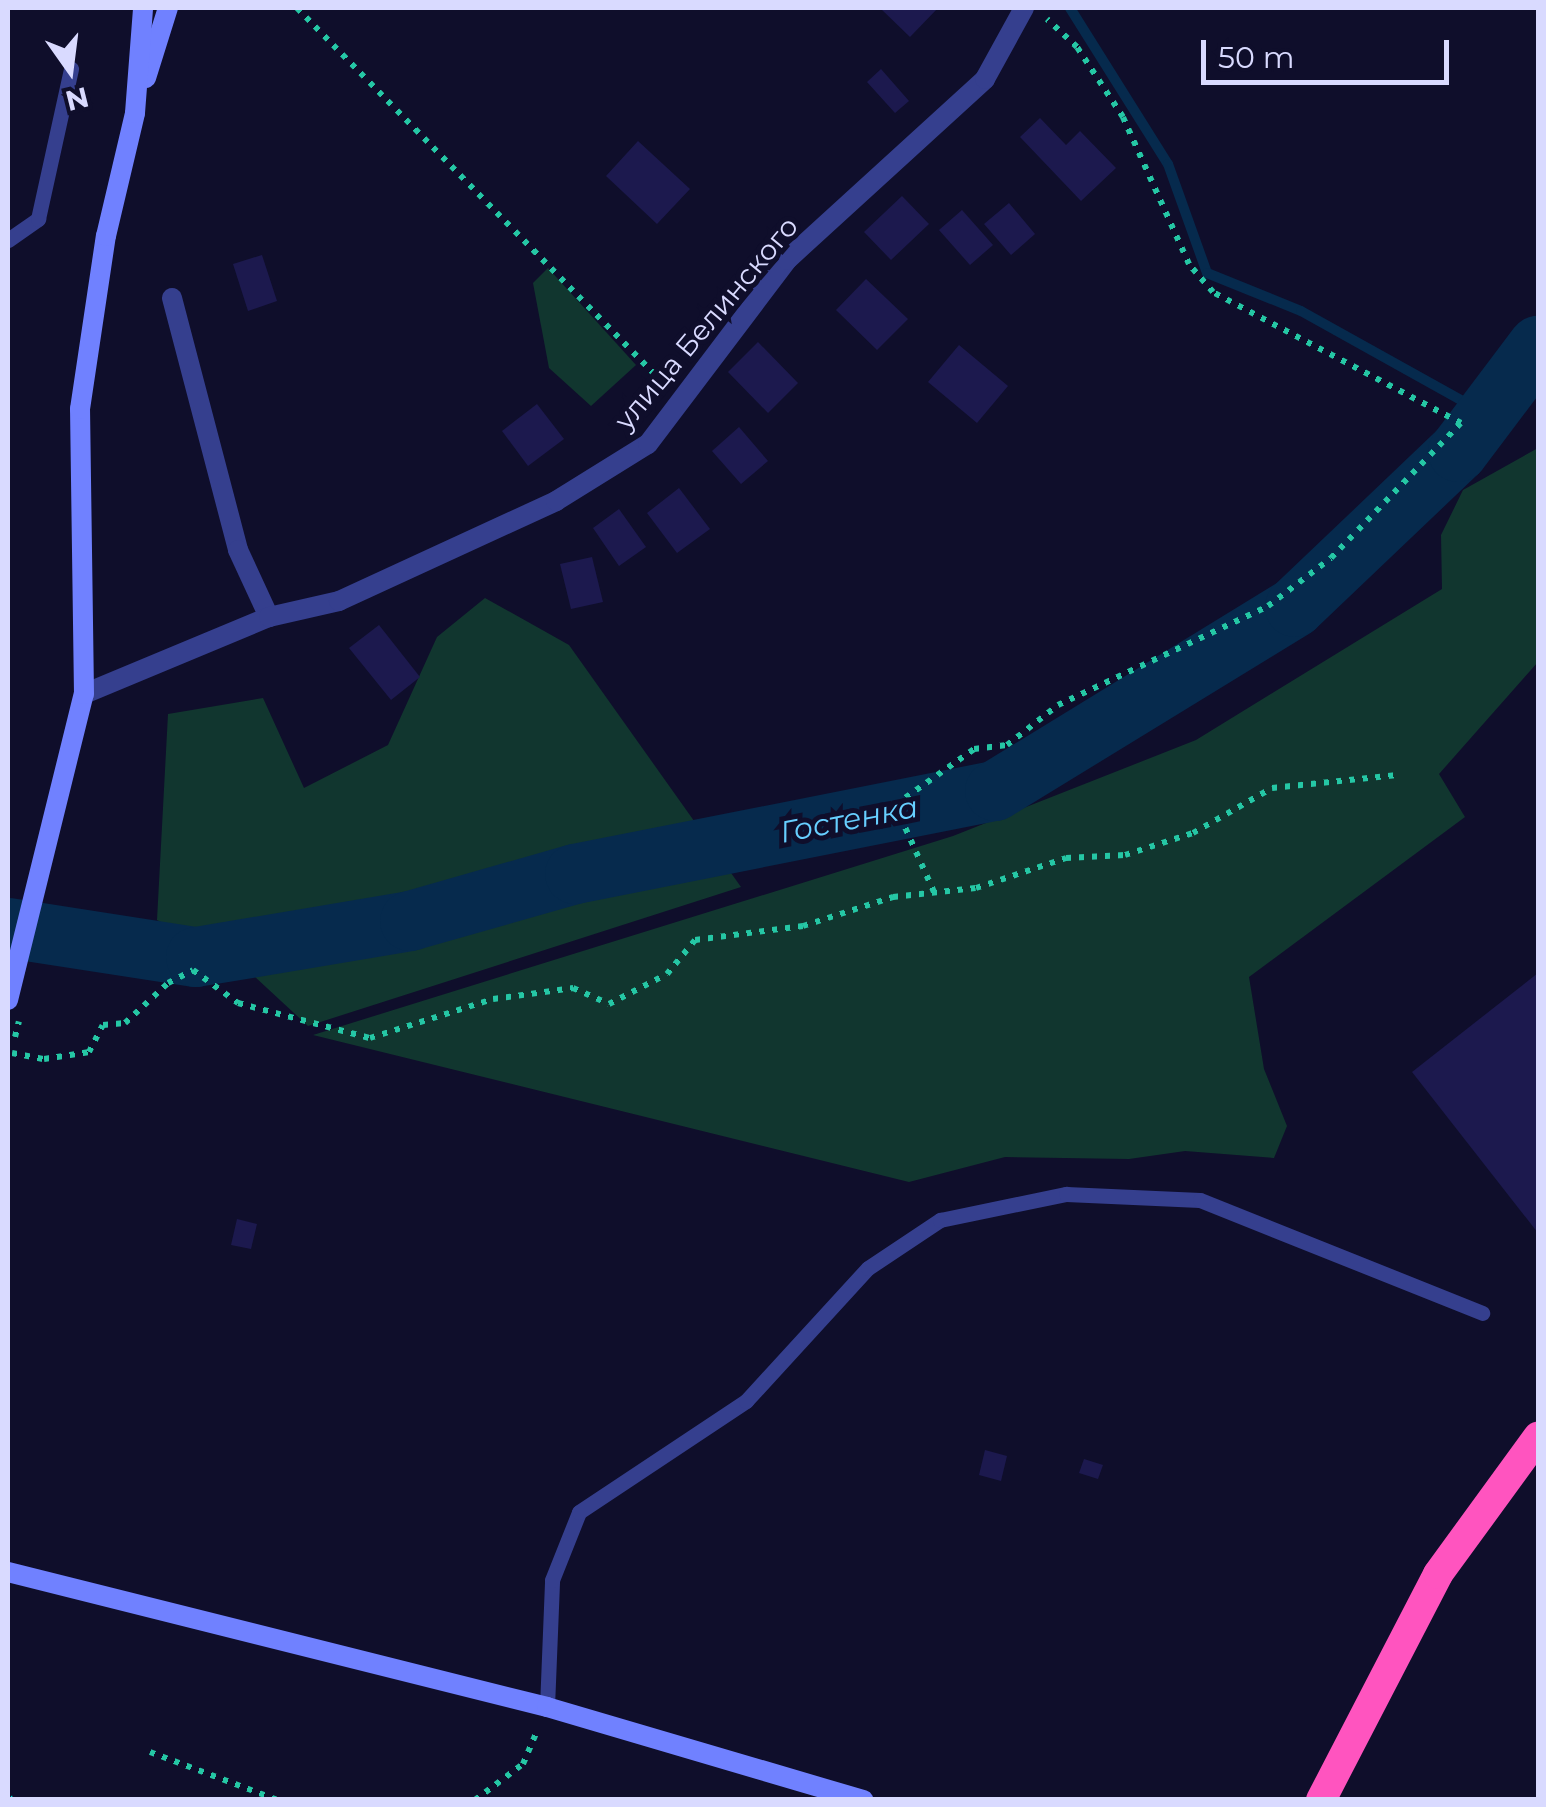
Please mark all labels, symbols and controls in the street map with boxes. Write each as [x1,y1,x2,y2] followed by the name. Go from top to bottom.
[20,20,120,120] north arrow
[1206,20,1454,82] scale bar
[1218,39,1295,76] text: 50 m
[62,80,92,118] text: N
[607,210,805,436] street label: улица Белинского
[777,789,921,851] water label: Гостенка

